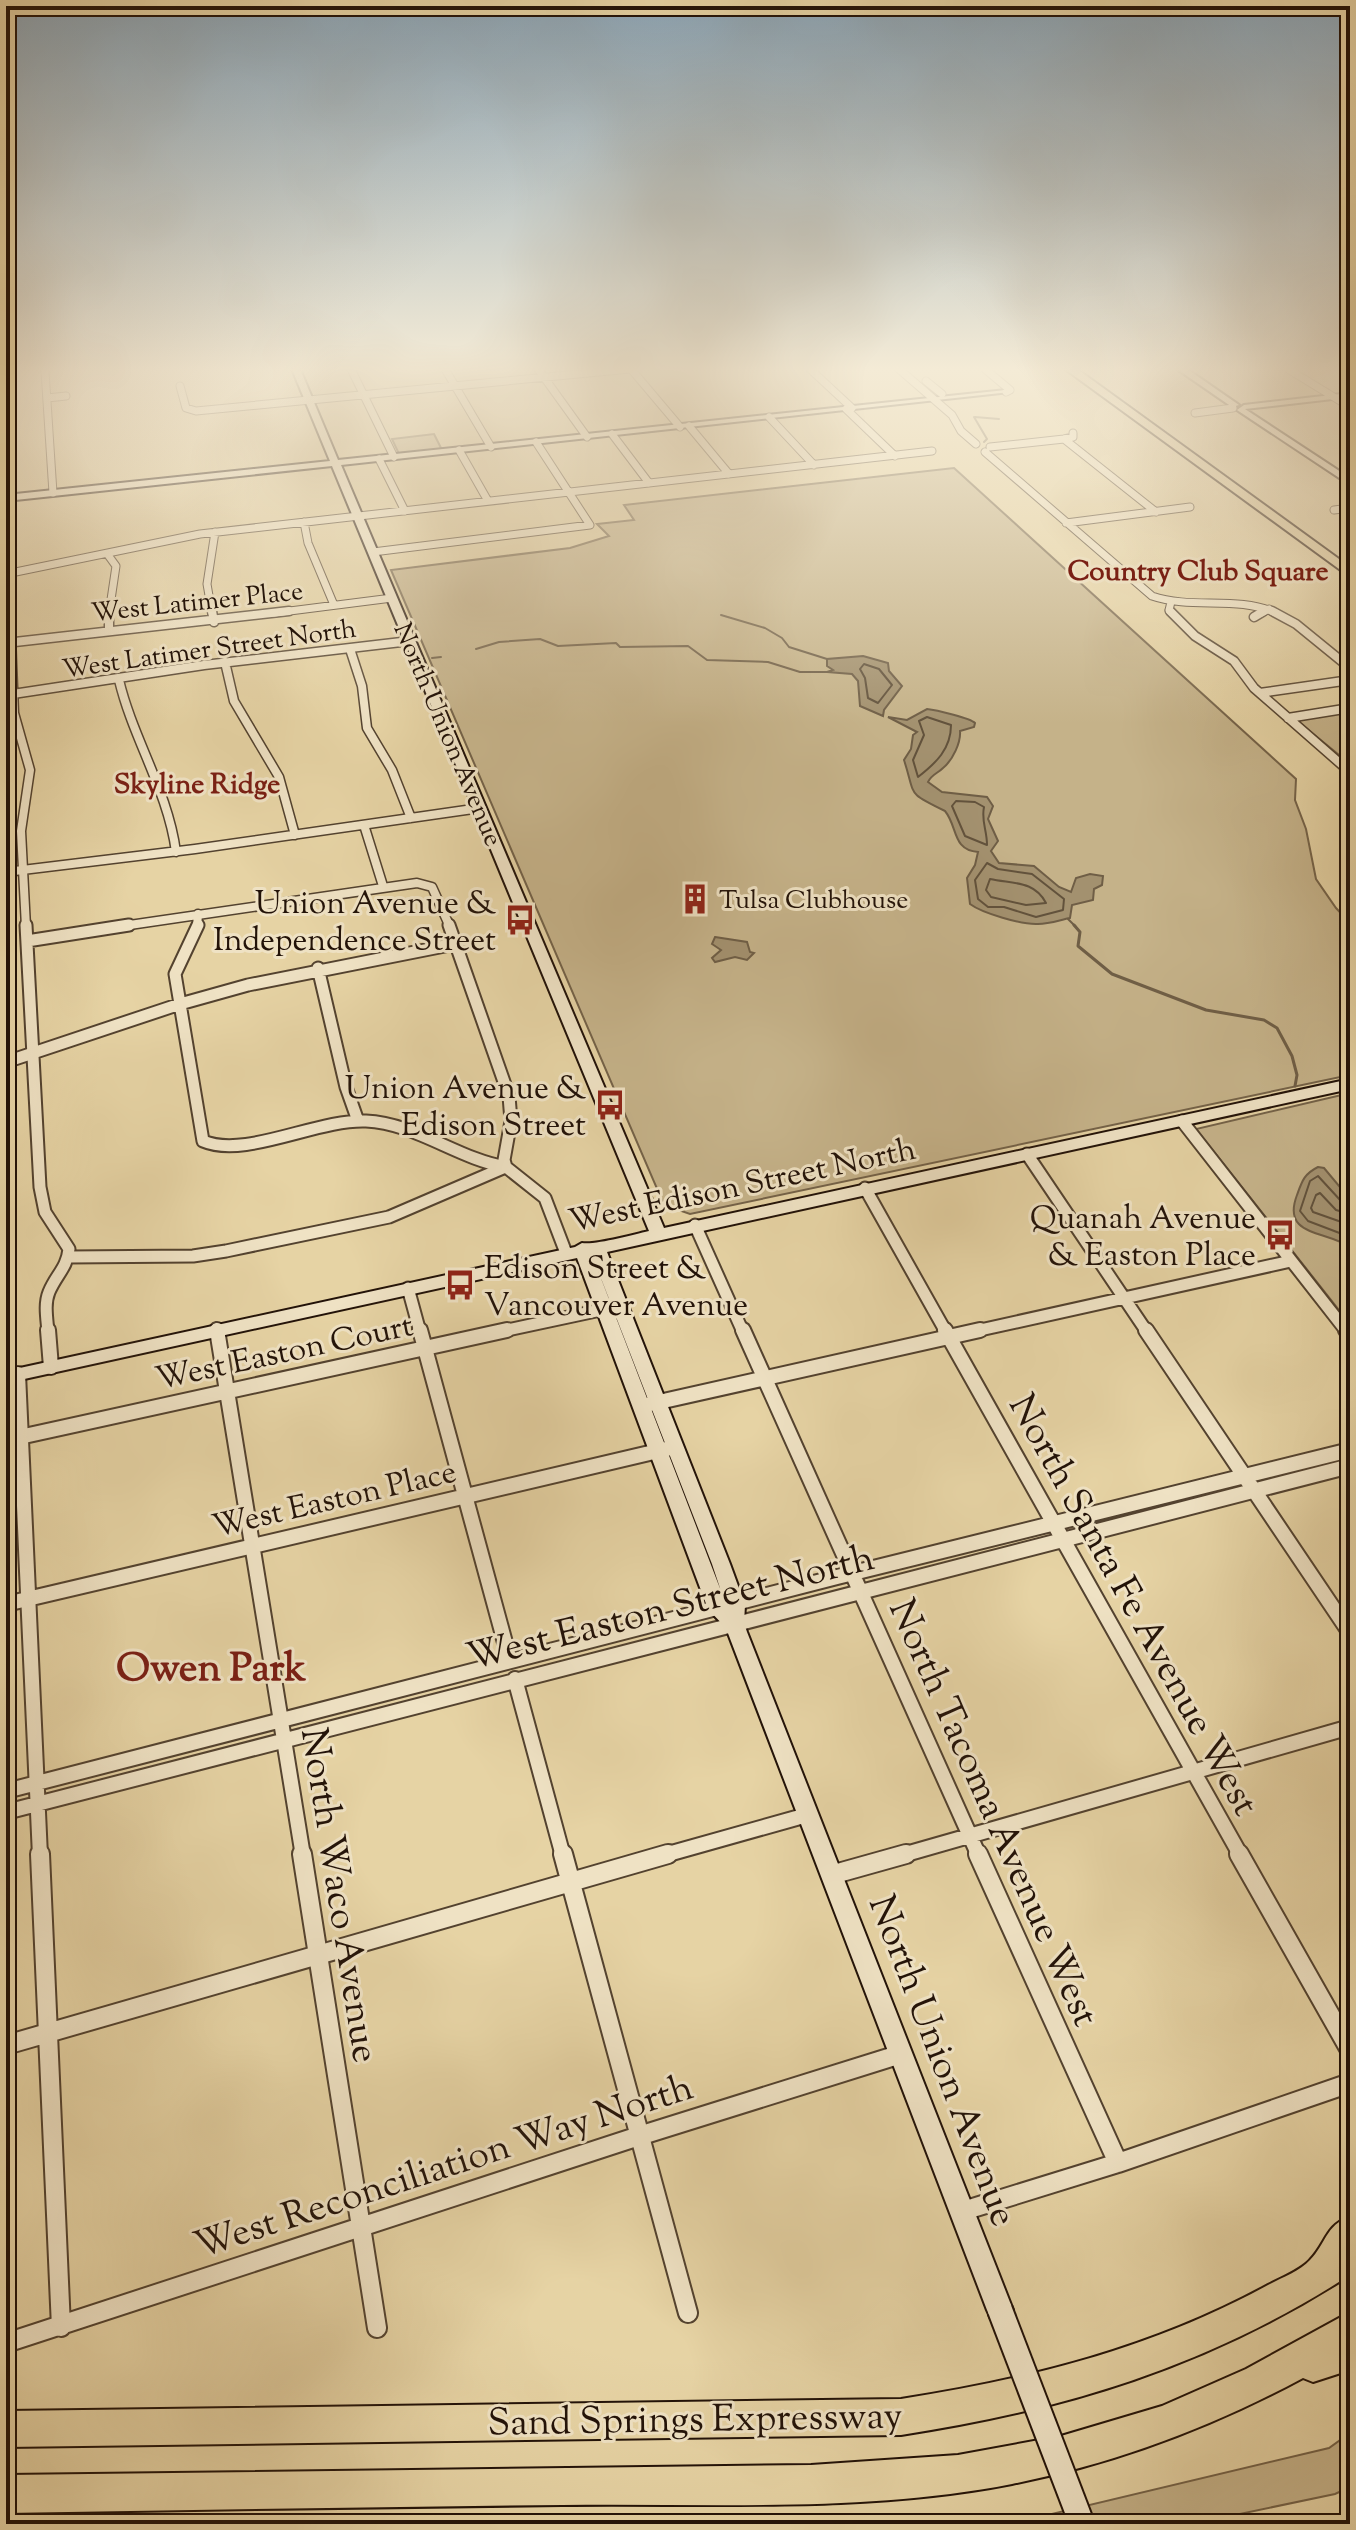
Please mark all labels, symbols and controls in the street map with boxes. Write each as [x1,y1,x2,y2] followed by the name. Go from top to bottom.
[1068,553,1329,593] district label: Country Club Square
[89,574,305,633] street label: West Latimer Place
[60,612,359,689] street label: West Latimer Street North
[383,617,511,853] street label: North Union Avenue
[114,766,280,806] district label: Skyline Ridge
[213,882,497,965] place label: Union Avenue & Independence Street
[678,882,712,916] building icon: Tulsa Clubhouse
[719,883,908,920] place label: Tulsa Clubhouse
[503,903,537,937] bus stop icon: Union Avenue & Independence Street
[345,1067,587,1150] place label: Union Avenue & Edison Street
[593,1088,627,1122] bus stop icon: Union Avenue & Edison Street
[565,1128,921,1246] street label: West Edison Street North
[1030,1197,1256,1280] place label: Quanah Avenue & Easton Place
[1263,1218,1297,1252] bus stop icon: Quanah Avenue & Easton Place
[484,1247,748,1330] place label: Edison Street & Vancouver Avenue
[443,1268,477,1302] bus stop icon: Edison Street & Vancouver Avenue
[152,1304,418,1404] street label: West Easton Court
[993,1385,1270,1827] street label: North Santa Fe Avenue West
[208,1450,461,1551] street label: West Easton Place
[461,1533,880,1687] street label: West Easton Street North
[873,1591,1110,2036] street label: North Tacoma Avenue West
[116,1642,306,1699] district label: Owen Park
[284,1724,390,2067] street label: North Waco Avenue
[852,1888,1028,2235] street label: North Union Avenue
[188,2063,701,2275] street label: West Reconciliation Way North
[487,2391,903,2453] street label: Sand Springs Expressway

